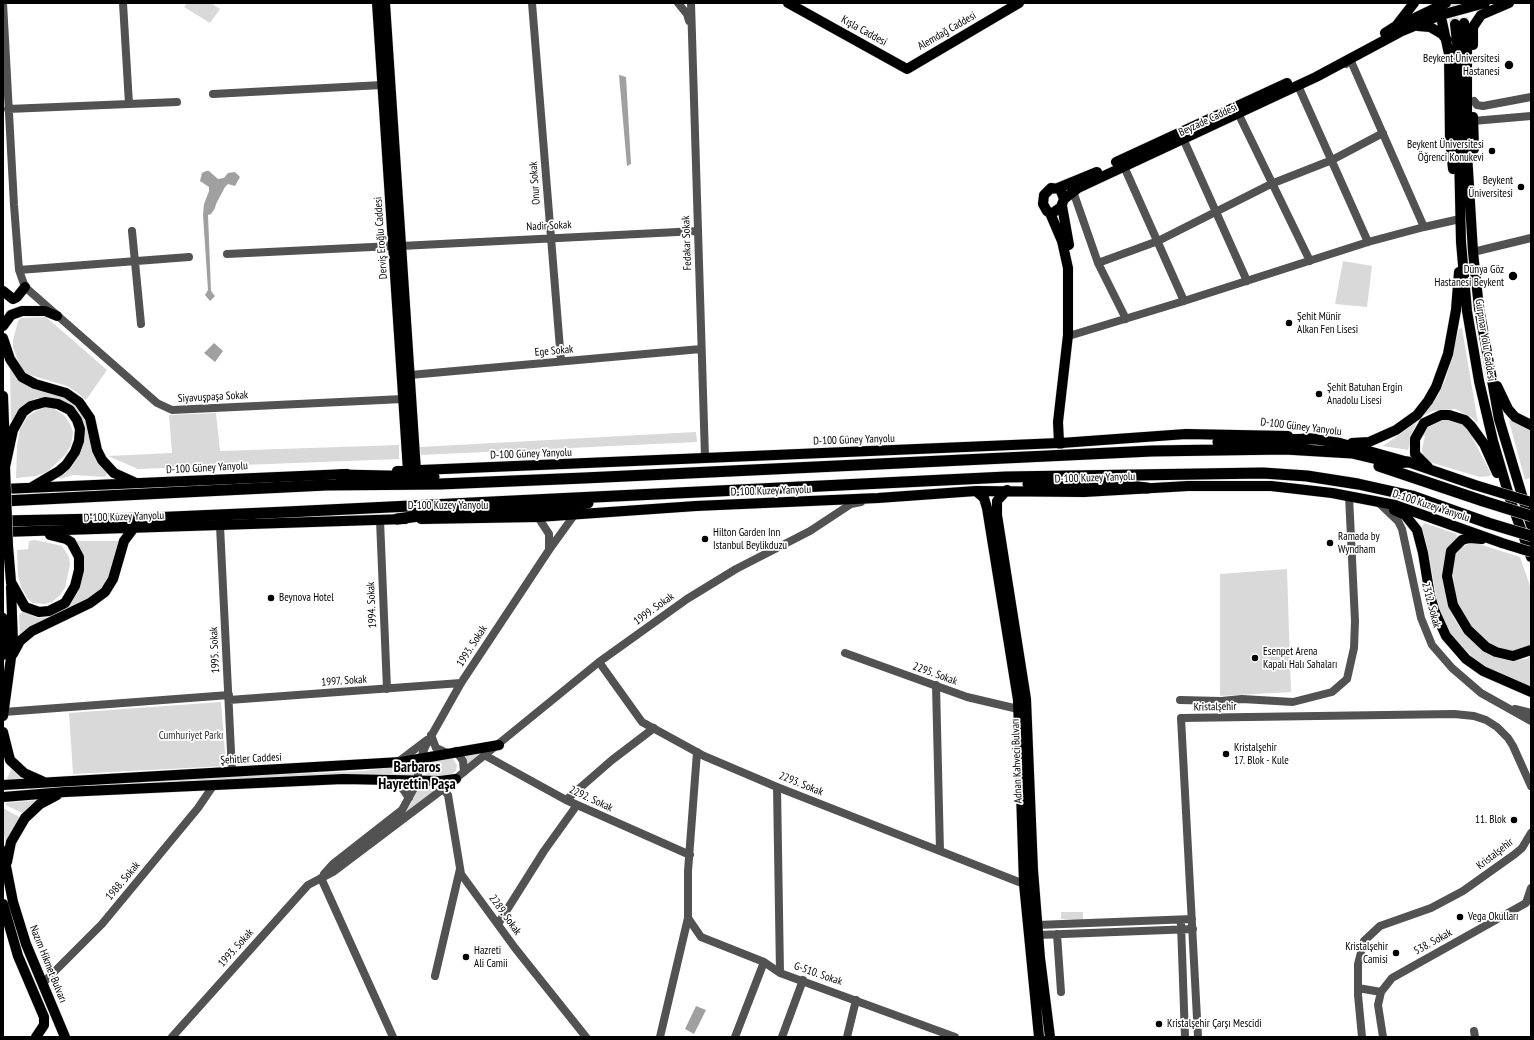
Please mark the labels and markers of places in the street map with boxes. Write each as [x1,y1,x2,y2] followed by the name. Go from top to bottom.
[1423,52,1500,78] place label: Beykent Üniversitesi Hastanesi
[1503,59,1515,71] marker: Beykent Üniversitesi Hastanesi
[1407,138,1484,164] place label: Beykent Üniversitesi Öğrenci Konukevi
[1487,146,1497,156] marker: Beykent Üniversitesi Öğrenci Konukevi
[1469,174,1513,200] place label: Beykent Üniversitesi
[1516,182,1526,192] marker: Beykent Üniversitesi
[1435,263,1504,289] place label: Dünya Göz Hastanesi Beykent
[1507,270,1519,282] marker: Dünya Göz Hastanesi Beykent
[1297,310,1358,336] place label: Şehit Münir Alkan Fen Lisesi
[1284,318,1294,328] marker: Şehit Münir Alkan Fen Lisesi
[1327,381,1402,407] place label: Şehit Batuhan Ergin Anadolu Lisesi
[1314,389,1324,399] marker: Şehit Batuhan Ergin Anadolu Lisesi
[713,526,787,552] place label: Hilton Garden Inn Istanbul Beylikduzu
[1338,530,1380,556] place label: Ramada by Wyndham
[700,534,710,544] marker: Hilton Garden Inn Istanbul Beylikduzu
[1325,538,1335,548] marker: Ramada by Wyndham
[279,591,334,605] place label: Beynova Hotel
[266,593,276,603] marker: Beynova Hotel
[1263,645,1337,671] place label: Esenpet Arena Kapalı Halı Sahaları
[1250,653,1260,663] marker: Esenpet Arena Kapalı Halı Sahaları
[1234,741,1289,767] place label: Kristalşehir 17. Blok - Kule
[1221,749,1231,759] marker: Kristalşehir 17. Blok - Kule
[1475,813,1506,827] place label: 11. Blok
[1509,815,1519,825] marker: 11. Blok
[1468,910,1519,924] place label: Vega Okulları
[1455,912,1465,922] marker: Vega Okulları
[1345,940,1388,966] place label: Kristalşehir Camisi
[474,944,508,970] place label: Hazreti Ali Camii
[1391,948,1401,958] marker: Kristalşehir Camisi
[461,952,471,962] marker: Hazreti Ali Camii
[1167,1017,1262,1031] place label: Kristalşehir Çarşı Mescidi
[1154,1019,1164,1029] marker: Kristalşehir Çarşı Mescidi

